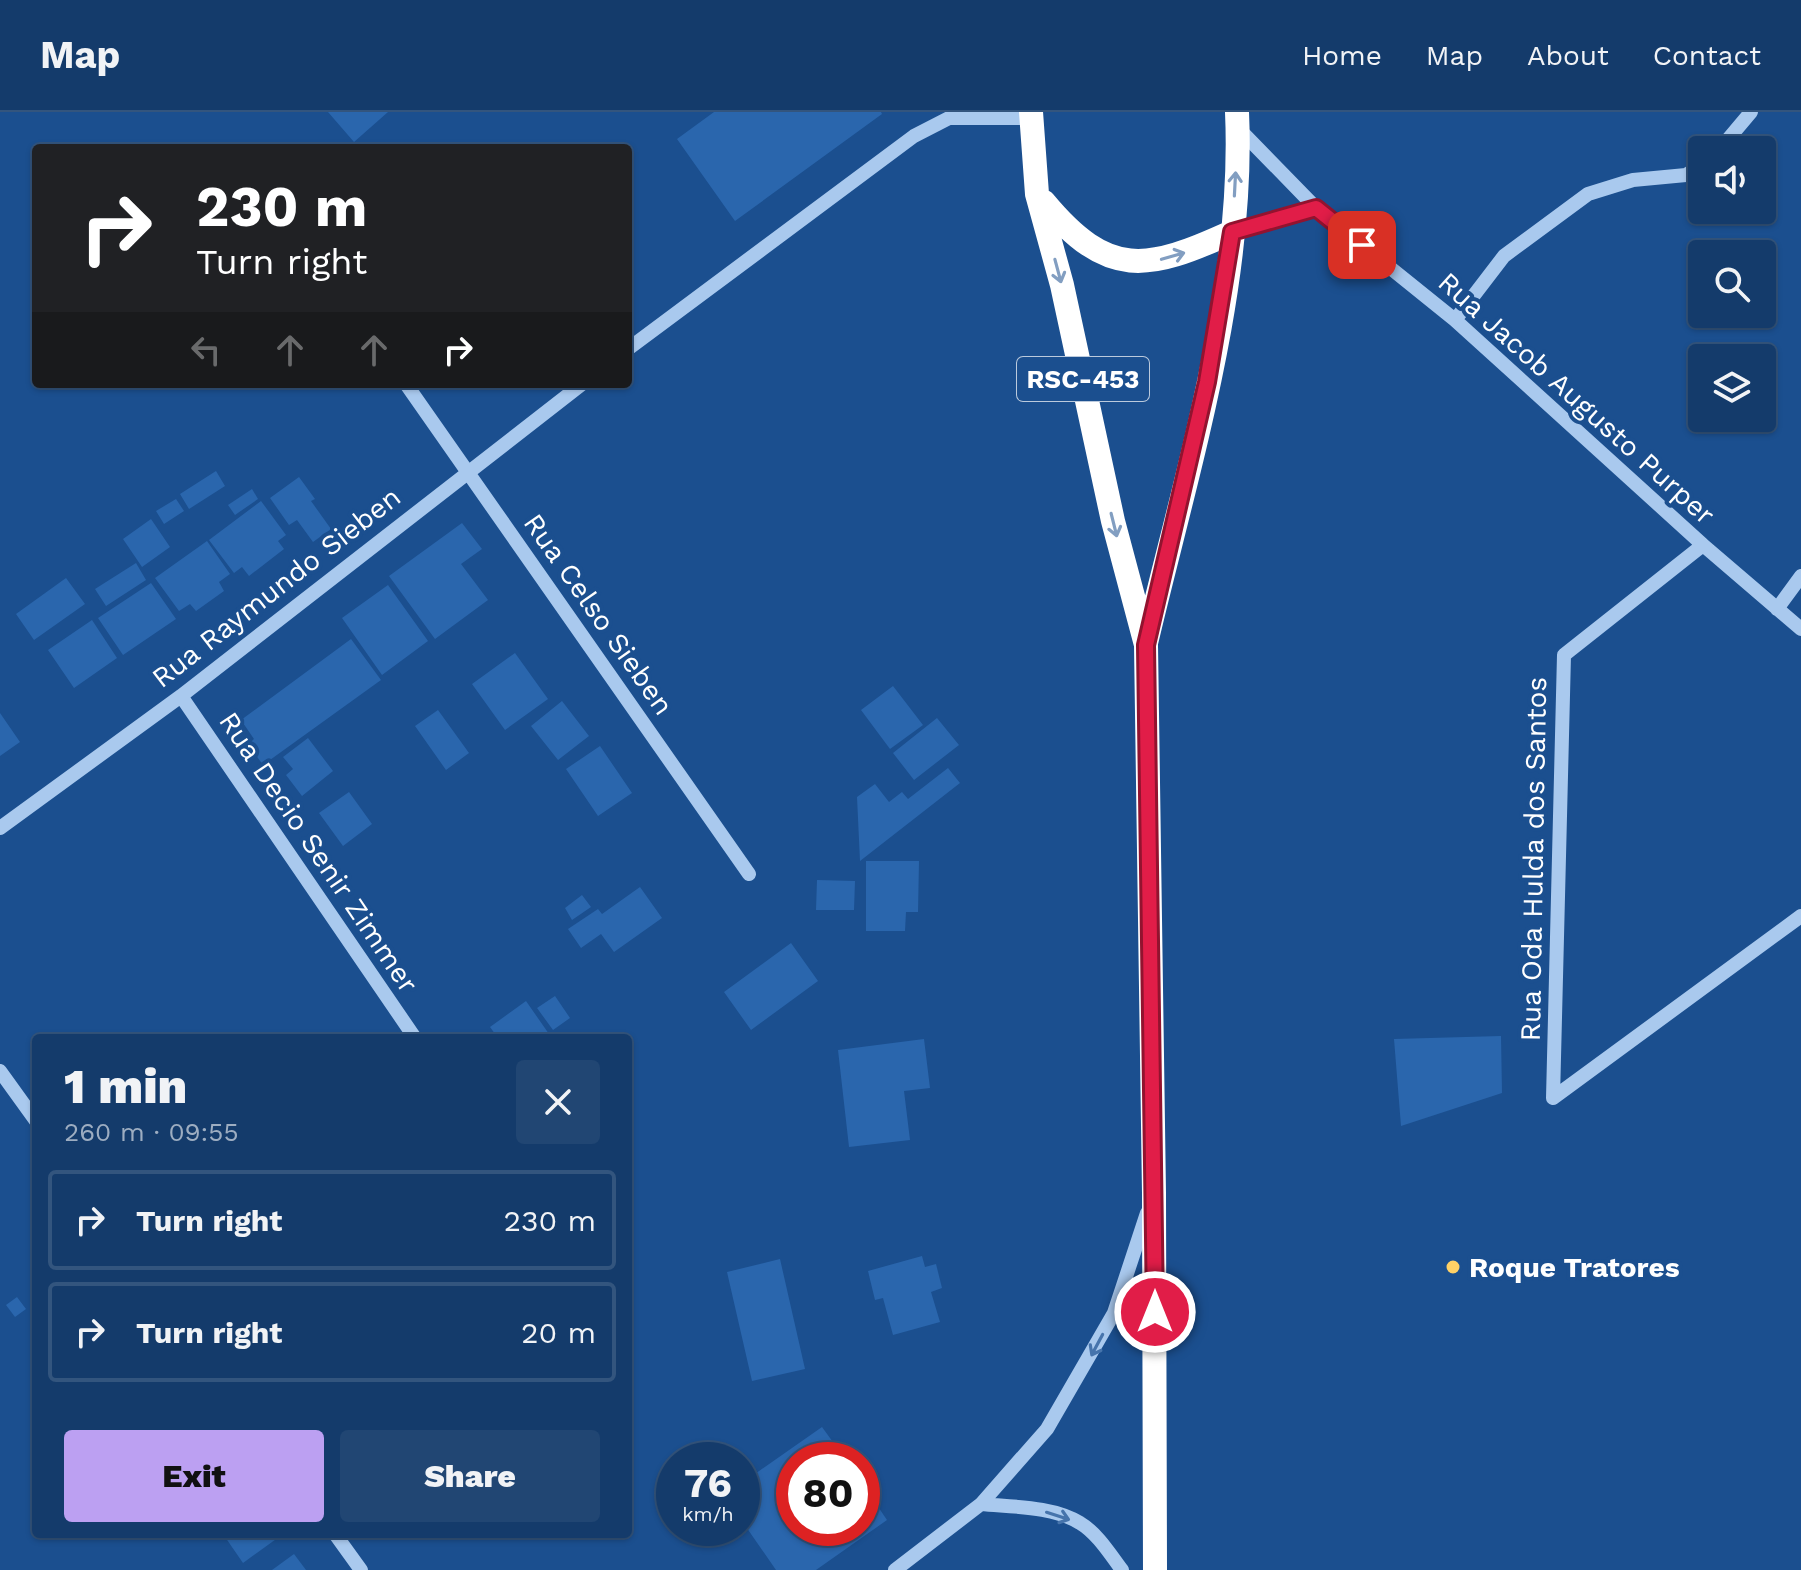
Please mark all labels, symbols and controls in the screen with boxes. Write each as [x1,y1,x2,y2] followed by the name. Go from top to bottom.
[40,33,120,77] text: Map
[1302,39,1382,72] text: Home
[1426,39,1483,72] text: Map
[1527,39,1609,72] text: About
[1653,39,1761,72] text: Contact
[1688,136,1776,432] map controls
[1688,136,1776,224] button: sound
[1228,171,1243,198] one-way arrow
[196,174,367,240] text: 230 m
[64,176,168,280] icon: right
[1328,211,1396,279] pin
[1340,223,1384,267] icon: arrive
[1688,240,1776,328] button: search
[196,241,367,283] text: Turn right
[1159,248,1185,263] one-way arrow
[1052,257,1067,283] one-way arrow
[1432,265,1722,531] street label: Rua Jacob Augusto Purper
[184,328,228,372] icon: left
[268,328,312,372] icon: ahead
[352,328,396,372] icon: ahead
[436,328,480,372] icon: right
[1688,344,1776,432] button: layers
[1017,357,1149,401] road number: RSC-453
[146,480,407,695] street label: Rua Raymundo Sieben
[517,507,680,721] street label: Rua Celso Sieben
[1108,511,1123,537] one-way arrow
[1514,676,1553,1042] street label: Rua Oda Hulda dos Santos
[212,706,425,999] street label: Rua Decio Senir Zimmer
[64,1058,187,1115] text: 1 min
[516,1060,600,1144] button: close
[64,1117,239,1147] text: 260 m · 09:55
[68,1198,112,1242] icon: right
[136,1203,282,1238] text: Turn right
[504,1203,596,1238] text: 230 m
[1469,1251,1680,1284] place label: Roque Tratores
[1444,1258,1462,1276] marker: Roque Tratores
[1113,1270,1197,1354] position arrow
[68,1310,112,1354] icon: right
[136,1315,282,1350] text: Turn right
[521,1315,596,1350] text: 20 m
[1089,1332,1105,1356] one-way arrow
[64,1430,324,1522] button: Exit
[340,1430,600,1522] button: Share
[776,1442,880,1546] speed limit sign: 80
[684,1460,732,1507] text: 76
[682,1502,734,1526] text: km/h
[1046,1509,1071,1524] one-way arrow

